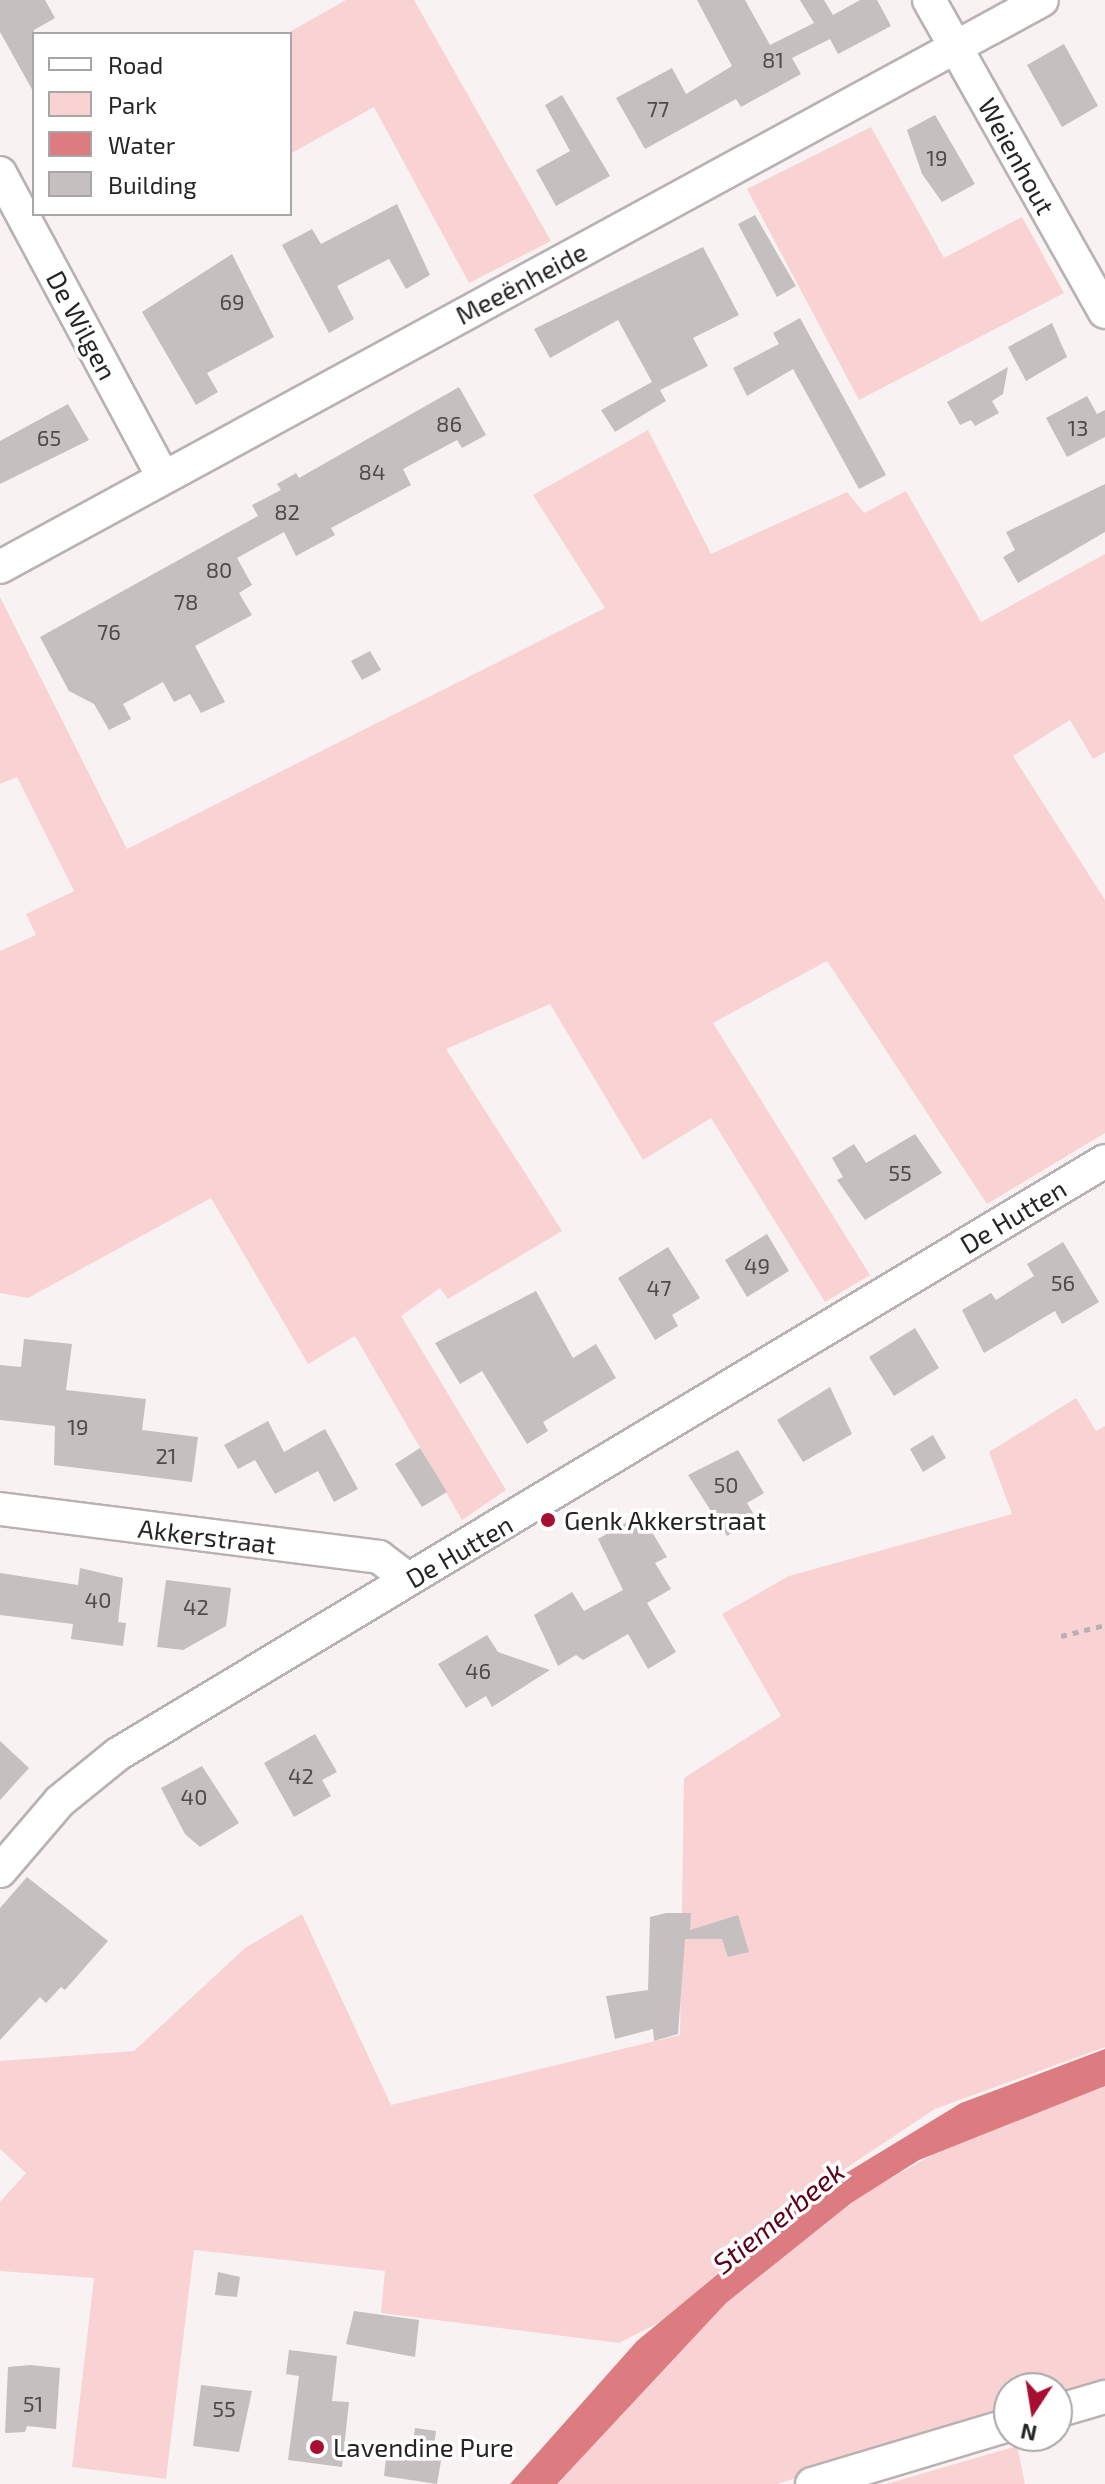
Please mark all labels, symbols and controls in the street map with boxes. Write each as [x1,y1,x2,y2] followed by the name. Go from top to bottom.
[32,32,292,216] legend
[762,47,784,73] house number: 81
[108,50,163,79] text: Road
[108,90,157,119] text: Park
[972,92,1062,220] street label: Weienhout
[647,96,669,122] house number: 77
[108,130,175,159] text: Water
[926,145,948,171] house number: 19
[108,170,197,199] text: Building
[450,235,592,331] street label: Meeënheide
[40,265,124,385] street label: De Wilgen
[219,289,245,315] house number: 69
[436,411,462,437] house number: 86
[1068,415,1088,441] house number: 13
[37,425,61,451] house number: 65
[359,459,385,485] house number: 84
[274,499,300,525] house number: 82
[206,557,232,583] house number: 80
[174,589,198,615] house number: 78
[97,619,121,645] house number: 76
[888,1160,912,1186] house number: 55
[954,1172,1072,1260] street label: De Hutten
[744,1253,770,1279] house number: 49
[1051,1270,1075,1296] house number: 56
[647,1275,671,1301] house number: 47
[67,1414,89,1440] house number: 19
[155,1443,177,1469] house number: 21
[713,1472,739,1498] house number: 50
[564,1504,767,1536] place label: Genk Akkerstraat
[400,1508,518,1594] street label: De Hutten
[539,1511,557,1529] marker: Genk Akkerstraat
[136,1512,278,1560] street label: Akkerstraat
[85,1587,111,1613] house number: 40
[183,1594,209,1620] house number: 42
[465,1658,491,1684] house number: 46
[288,1763,314,1789] house number: 42
[181,1784,207,1810] house number: 40
[706,2154,850,2280] water label: Stiemerbeek
[993,2372,1073,2452] north arrow
[23,2391,43,2417] house number: 51
[212,2396,236,2422] house number: 55
[1018,2419,1039,2448] text: N
[333,2431,514,2463] place label: Lavendine Pure
[308,2438,326,2456] marker: Lavendine Pure

